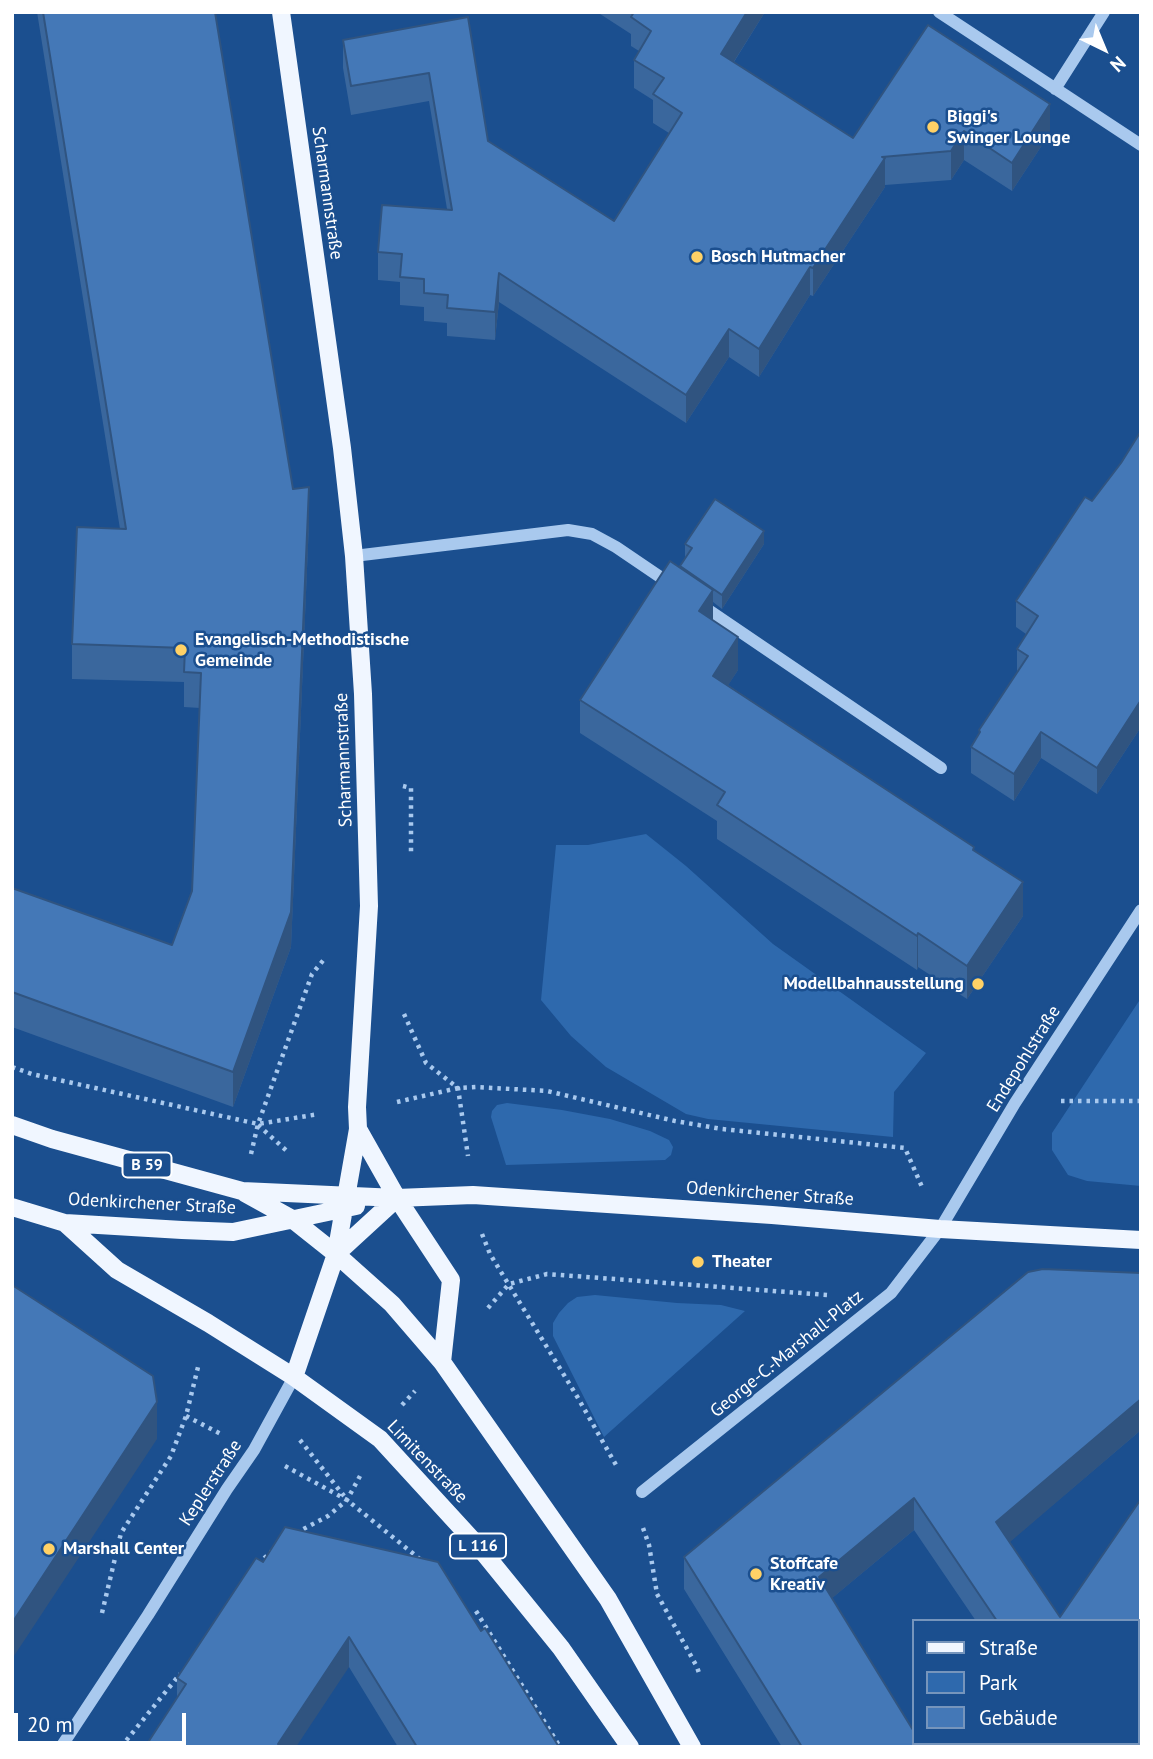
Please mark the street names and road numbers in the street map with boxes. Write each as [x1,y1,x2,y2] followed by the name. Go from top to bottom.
[307,125,347,261] street label: Scharmannstraße
[331,692,357,828] street label: Scharmannstraße
[983,1002,1065,1116] street label: Endepohlstraße
[122,1152,172,1177] road number: B 59
[685,1177,855,1211] street label: Odenkirchener Straße
[68,1189,236,1219] street label: Odenkirchener Straße
[706,1286,868,1422] street label: George-C.-Marshall-Platz
[382,1416,472,1508] street label: Limitenstraße
[175,1436,247,1530] street label: Keplerstraße
[450,1534,506,1558] road number: L 116

